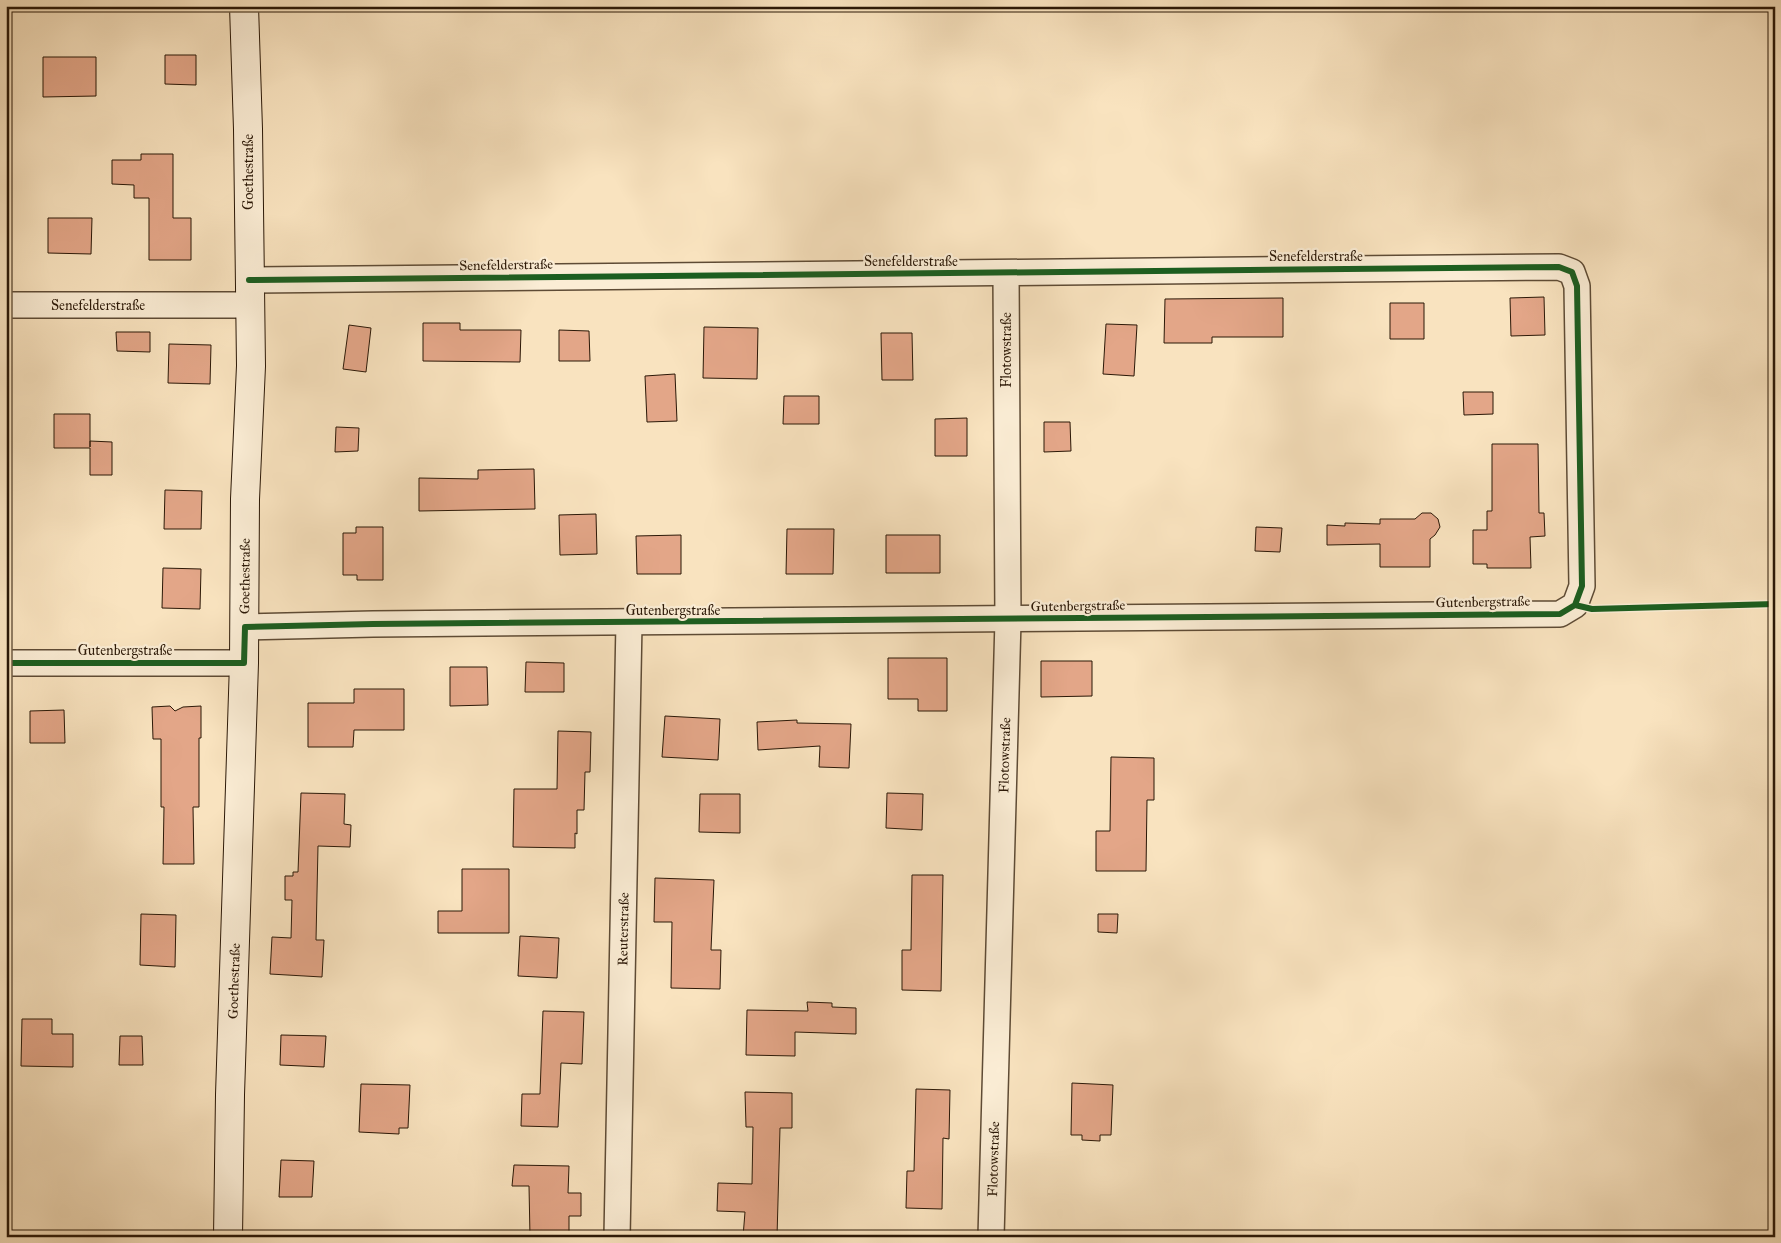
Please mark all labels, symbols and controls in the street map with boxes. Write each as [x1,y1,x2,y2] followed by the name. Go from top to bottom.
[240,134,257,210] street label: Goethestraße
[1269,248,1363,265] street label: Senefelderstraße
[864,253,958,270] street label: Senefelderstraße
[459,256,553,274] street label: Senefelderstraße
[51,297,145,314] street label: Senefelderstraße
[998,312,1015,388] street label: Flotowstraße
[236,538,253,614] street label: Goethestraße
[1435,593,1531,611] street label: Gutenbergstraße
[1030,597,1126,615] street label: Gutenbergstraße
[626,602,721,619] street label: Gutenbergstraße
[78,642,173,659] street label: Gutenbergstraße
[995,717,1014,793] street label: Flotowstraße
[614,892,632,966] street label: Reuterstraße
[224,943,243,1019] street label: Goethestraße
[984,1121,1003,1197] street label: Flotowstraße

